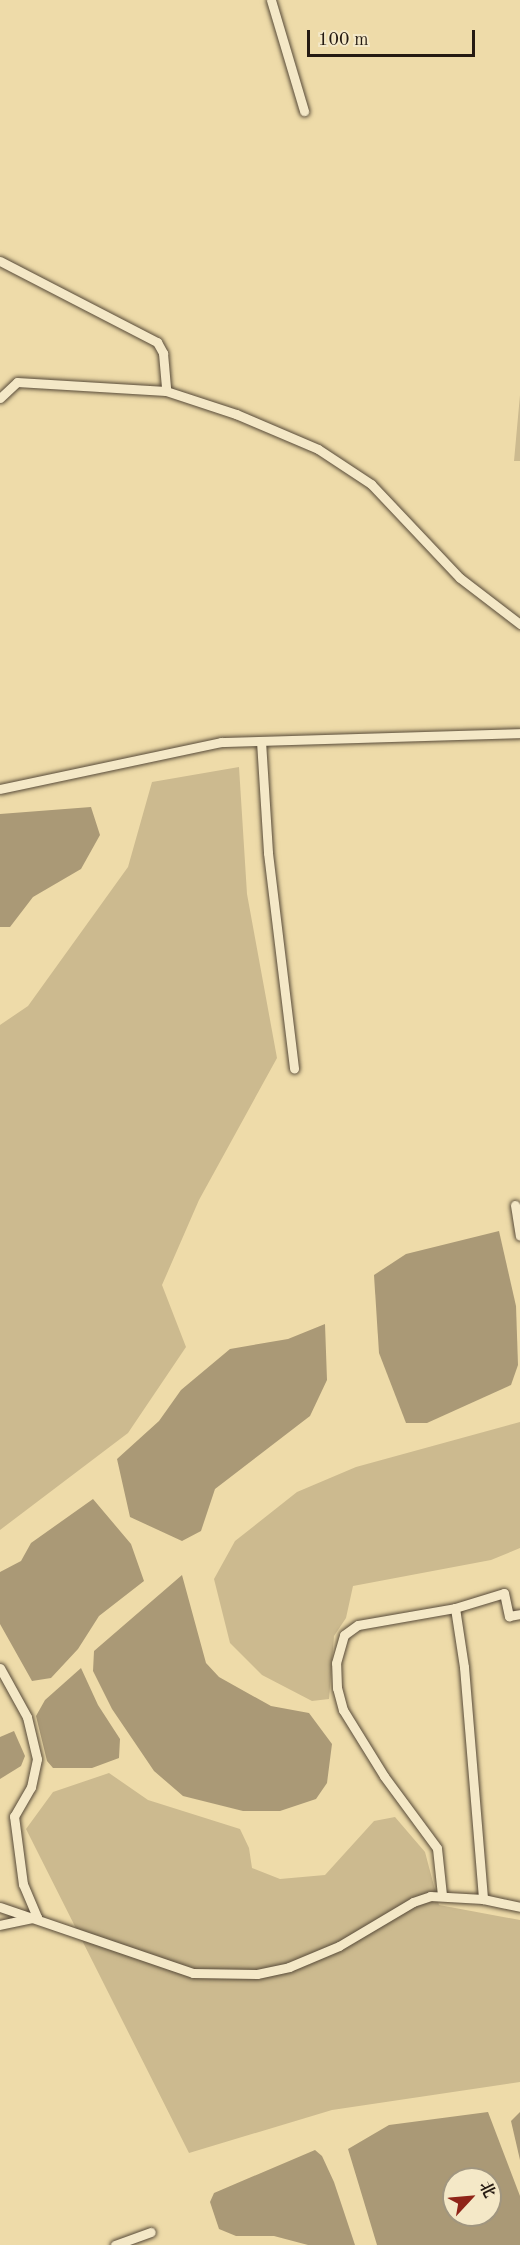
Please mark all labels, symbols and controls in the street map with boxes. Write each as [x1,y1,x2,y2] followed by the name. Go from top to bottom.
[310,18,478,56] scale bar
[318,31,369,49] text: 100 m
[442,2167,502,2227] north arrow
[476,2179,497,2201] text: 北

